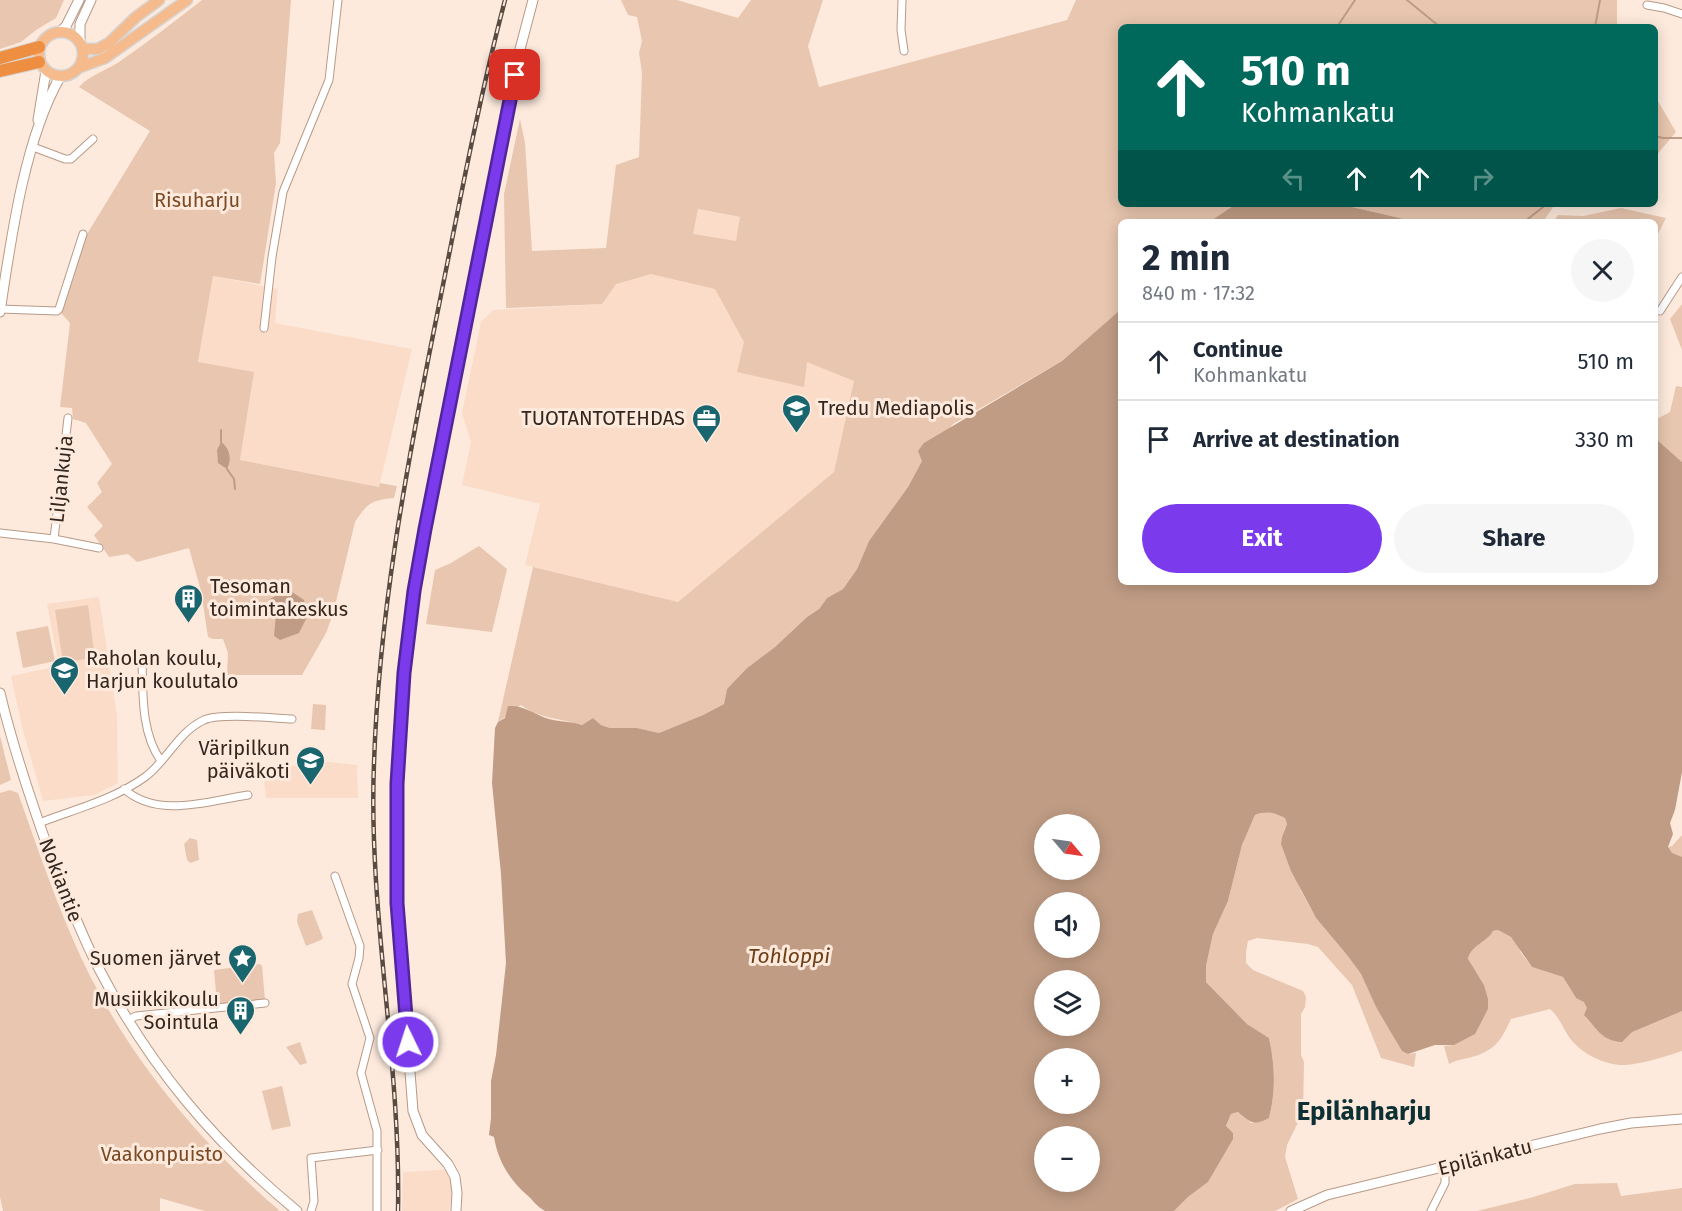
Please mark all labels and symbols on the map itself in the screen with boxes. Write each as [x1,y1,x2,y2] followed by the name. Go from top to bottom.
[489,49,540,100] pin
[154,188,240,212] park label: Risuharju
[781,392,813,434] school or university icon: Tredu Mediapolis
[818,396,974,420] place label: Tredu Mediapolis
[690,402,722,444] office icon: TUOTANTOTEHDAS
[521,406,685,430] place label: TUOTANTOTEHDAS
[44,434,78,524] street label: Liljankuja
[210,574,348,621] place label: Tesoman toimintakeskus
[173,582,205,624] building icon: Tesoman toimintakeskus
[86,646,238,693] place label: Raholan koulu, Harjun koulutalo
[49,654,81,696] school or university icon: Raholan koulu, Harjun koulutalo
[199,736,290,783] place label: Väripilkun päiväkoti
[295,744,327,786] school or university icon: Väripilkun päiväkoti
[1034,814,1100,880] north arrow
[34,835,88,925] street label: Nokiantie
[226,942,258,984] place icon: Suomen järvet
[748,943,830,969] water label: Tohloppi
[90,946,222,970] place label: Suomen järvet
[94,987,219,1034] place label: Musiikkikoulu Sointula
[224,994,256,1036] building icon: Musiikkikoulu Sointula
[376,1010,440,1074] position arrow
[1297,1096,1431,1127] district label: Epilänharju
[1435,1134,1535,1180] street label: Epilänkatu
[101,1142,223,1166] park label: Vaakonpuisto

